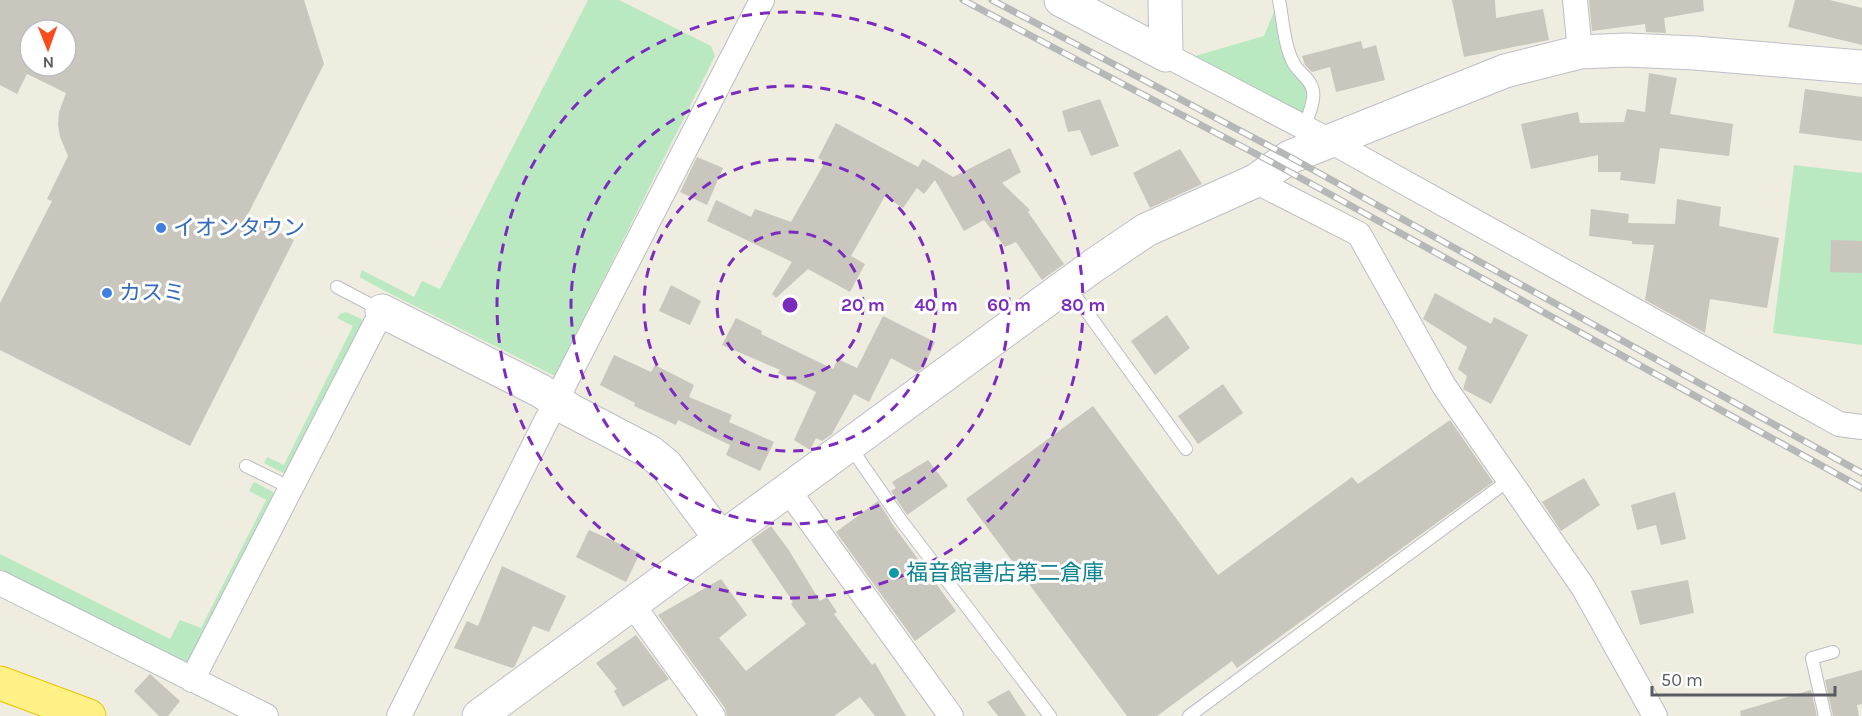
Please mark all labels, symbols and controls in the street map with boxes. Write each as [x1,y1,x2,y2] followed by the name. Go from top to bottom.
[18,18,78,78] north arrow
[42,53,54,72] text: N
[173,215,305,241] place label: イオンタウン
[154,221,168,235] marker: イオンタウン
[119,280,185,306] place label: カスミ
[100,286,114,300] marker: カスミ
[841,294,885,316] text: 20 m
[914,294,958,316] text: 40 m
[987,294,1031,316] text: 60 m
[1061,294,1105,316] text: 80 m
[780,295,800,315] centre of rings
[906,560,1104,586] place label: 福音館書店第二倉庫
[887,566,901,580] marker: 福音館書店第二倉庫
[1652,659,1835,697] scale bar
[1661,669,1703,691] text: 50 m

